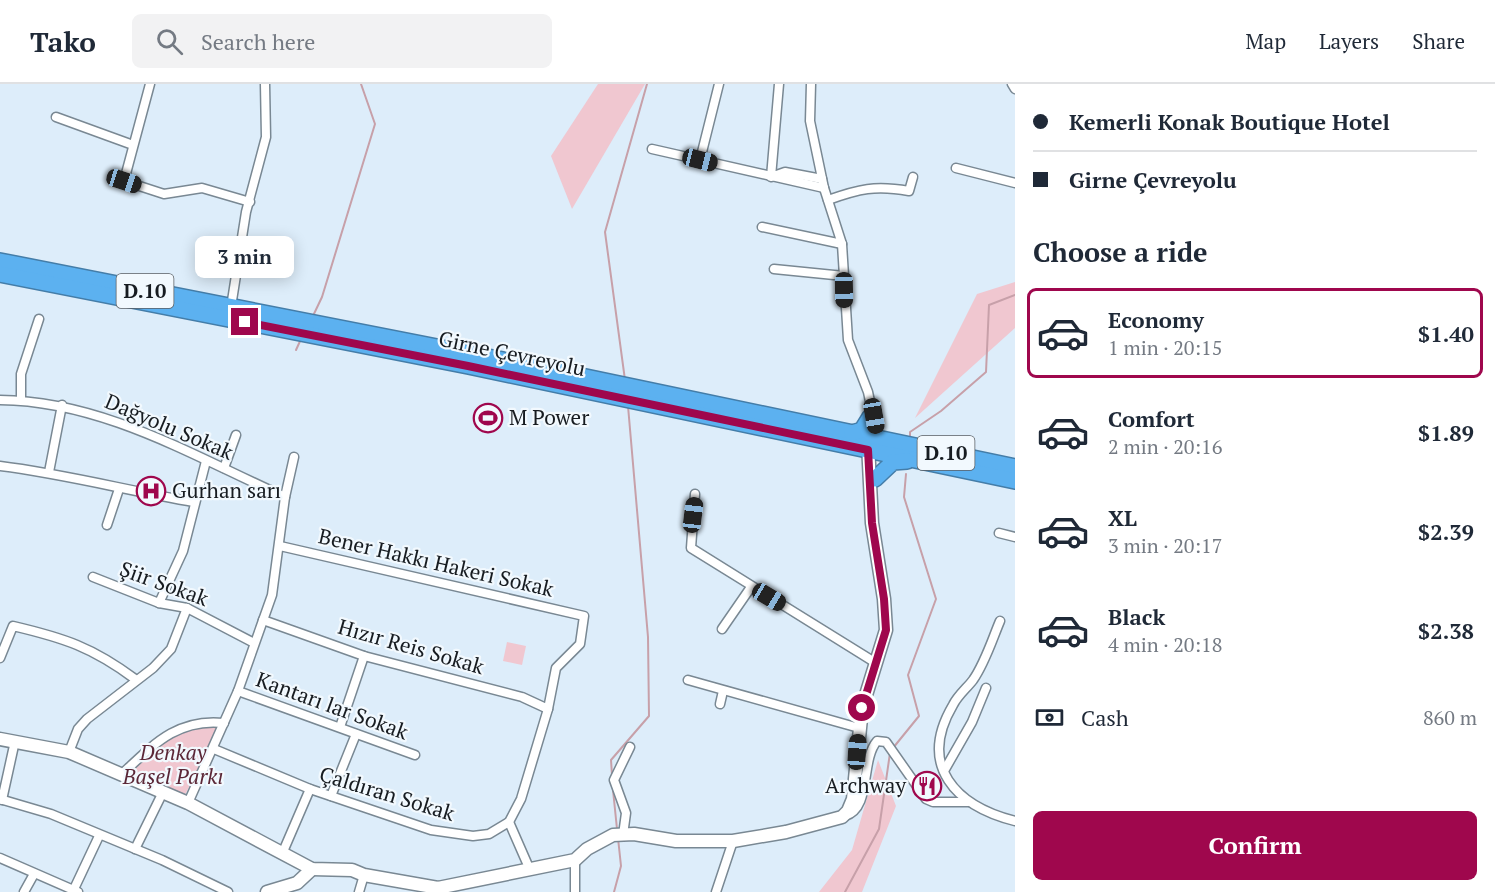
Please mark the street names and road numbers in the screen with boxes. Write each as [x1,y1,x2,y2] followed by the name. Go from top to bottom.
[116,274,174,308] road number: D.10
[436,324,588,382] street label: Girne Çevreyolu
[101,386,238,466] street label: Dağyolu Sokak
[918,436,974,470] road number: D.10
[316,521,557,603] street label: Bener Hakkı Hakeri Sokak
[116,554,213,612] street label: Şiir Sokak
[335,612,488,680] street label: Hızır Reis Sokak
[252,665,412,746] street label: Kantarı lar Sokak
[316,759,458,827] street label: Çaldıran Sokak

